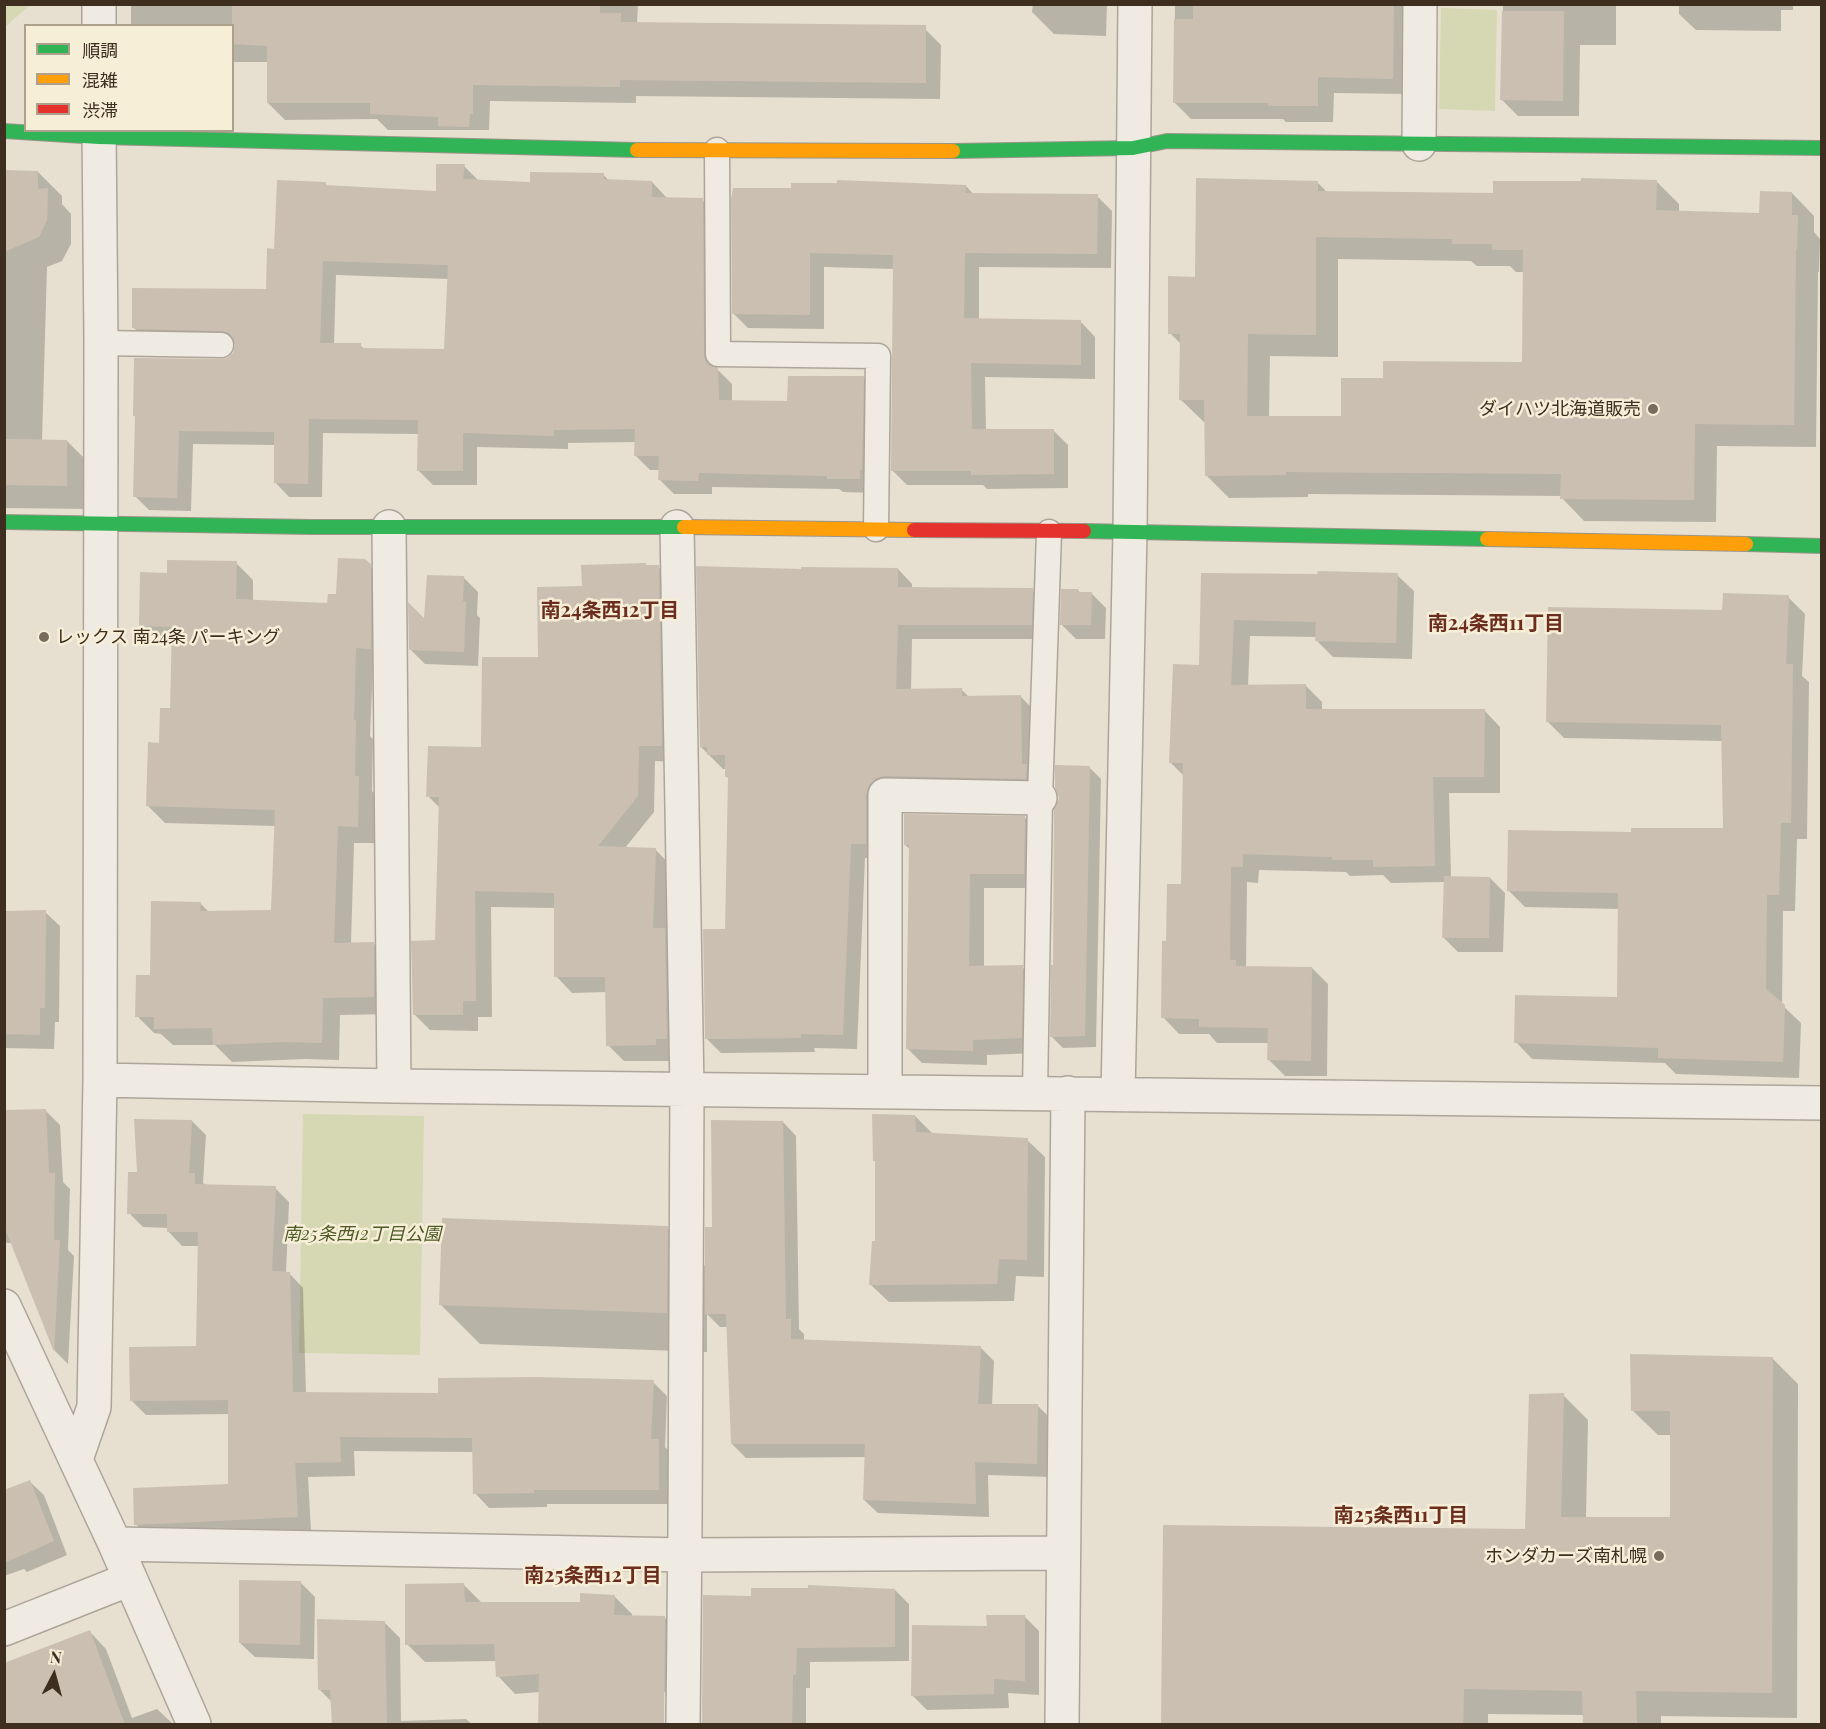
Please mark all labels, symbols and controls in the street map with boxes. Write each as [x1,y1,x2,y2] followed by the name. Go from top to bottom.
[24,24,234,132] legend
[82,38,118,62] text: 順調
[82,68,118,92] text: 混雑
[82,98,118,122] text: 渋滞
[1479,398,1641,420] place label: ダイハツ北海道販売
[1646,402,1660,416] marker: ダイハツ北海道販売
[540,599,680,623] district label: 南24条西12丁目
[1428,612,1564,636] district label: 南24条西11丁目
[56,626,280,648] place label: レックス 南24条 パーキング
[37,630,51,644] marker: レックス 南24条 パーキング
[283,1223,441,1245] park label: 南25条西12丁目公園
[1334,1504,1468,1528] district label: 南25条西11丁目
[1485,1545,1647,1567] place label: ホンダカーズ南札幌
[1652,1549,1666,1563] marker: ホンダカーズ南札幌
[524,1564,662,1588] district label: 南25条西12丁目
[24,1645,84,1705] north arrow
[49,1646,63,1668] text: N

